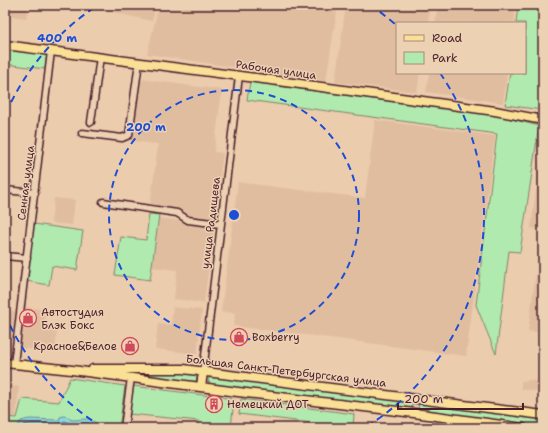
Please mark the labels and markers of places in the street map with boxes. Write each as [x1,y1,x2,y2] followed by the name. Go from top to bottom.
[227,208,241,222] centre of rings
[41,305,104,333] place label: Автостудия Блэк Бокс
[18,308,38,328] shop icon: Автостудия Блэк Бокс
[229,327,249,347] shop icon: Boxberry
[252,330,299,345] place label: Boxberry
[120,336,140,356] shop icon: Красное&Белое
[34,339,117,354] place label: Красное&Белое
[204,394,224,414] building icon: Немецкий ДОТ
[227,397,309,412] place label: Немецкий ДОТ

